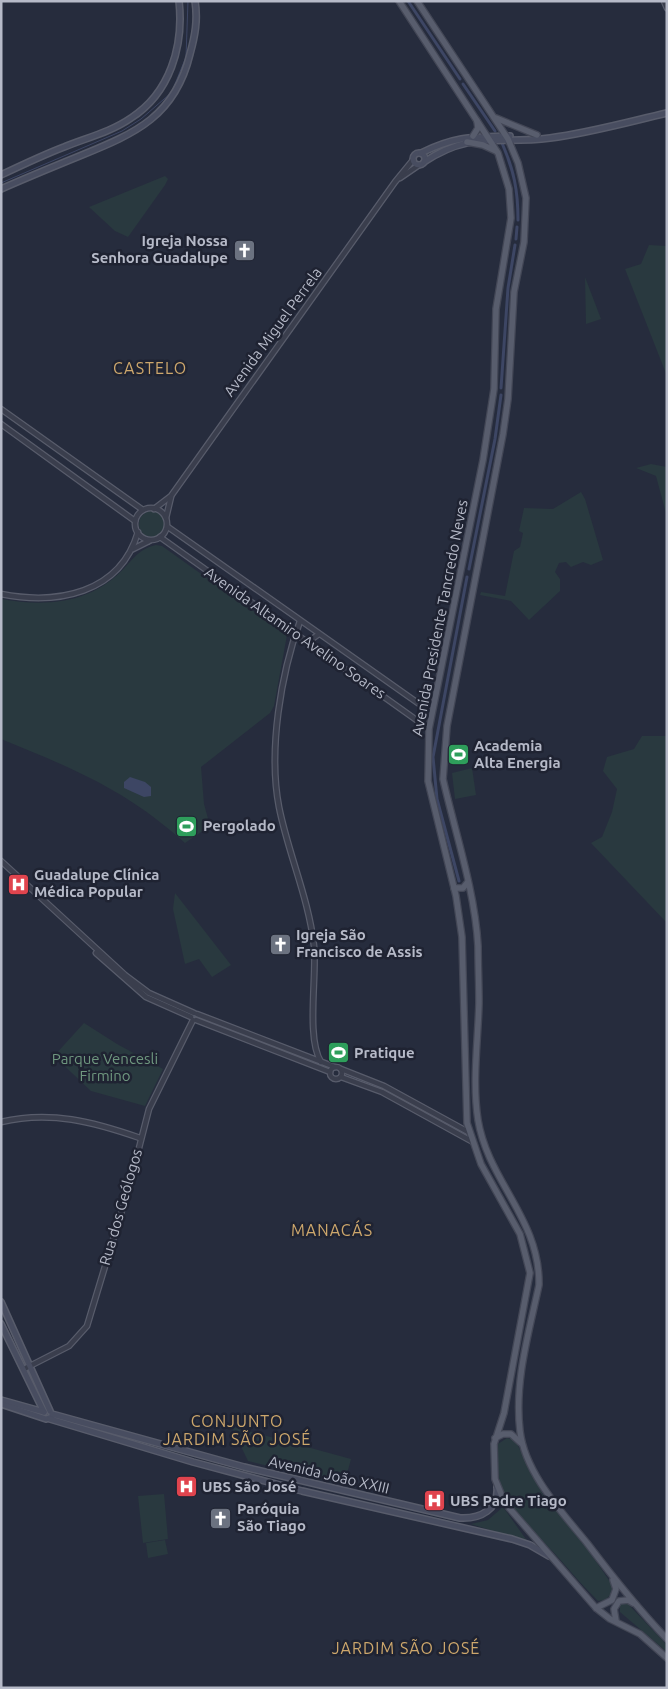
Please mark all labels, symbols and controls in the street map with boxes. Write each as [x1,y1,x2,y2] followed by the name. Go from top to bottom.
[91,232,228,266] place label: Igreja Nossa Senhora Guadalupe
[232,238,256,262] church icon: Igreja Nossa Senhora Guadalupe
[220,264,325,399] street label: Avenida Miguel Perrela
[113,359,187,377] district label: CASTELO
[408,498,471,738] street label: Avenida Presidente Tancredo Neves
[201,563,389,702] street label: Avenida Altamiro Avelino Soares
[474,737,561,771] place label: Academia Alta Energia
[446,743,470,767] sports icon: Academia Alta Energia
[175,814,199,838] sports icon: Pergolado
[203,817,276,834] place label: Pergolado
[34,866,159,900] place label: Guadalupe Clínica Médica Popular
[6,872,30,896] hospital icon: Guadalupe Clínica Médica Popular
[296,926,423,960] place label: Igreja São Francisco de Assis
[268,932,292,956] church icon: Igreja São Francisco de Assis
[326,1041,350,1065] sports icon: Pratique
[354,1044,415,1061] place label: Pratique
[52,1050,158,1084] park label: Parque Vencesli Firmino
[96,1147,145,1267] street label: Rua dos Geólogos
[291,1219,373,1239] district label: MANACÁS
[163,1412,311,1448] district label: CONJUNTO JARDIM SÃO JOSÉ
[267,1452,391,1497] street label: Avenida João XXIII
[174,1475,198,1499] hospital icon: UBS São José
[202,1478,296,1495] place label: UBS São José
[422,1489,446,1513] hospital icon: UBS Padre Tiago
[450,1492,567,1509] place label: UBS Padre Tiago
[237,1500,306,1534] place label: Paróquia São Tiago
[209,1506,233,1530] church icon: Paróquia São Tiago
[332,1637,480,1657] district label: JARDIM SÃO JOSÉ

